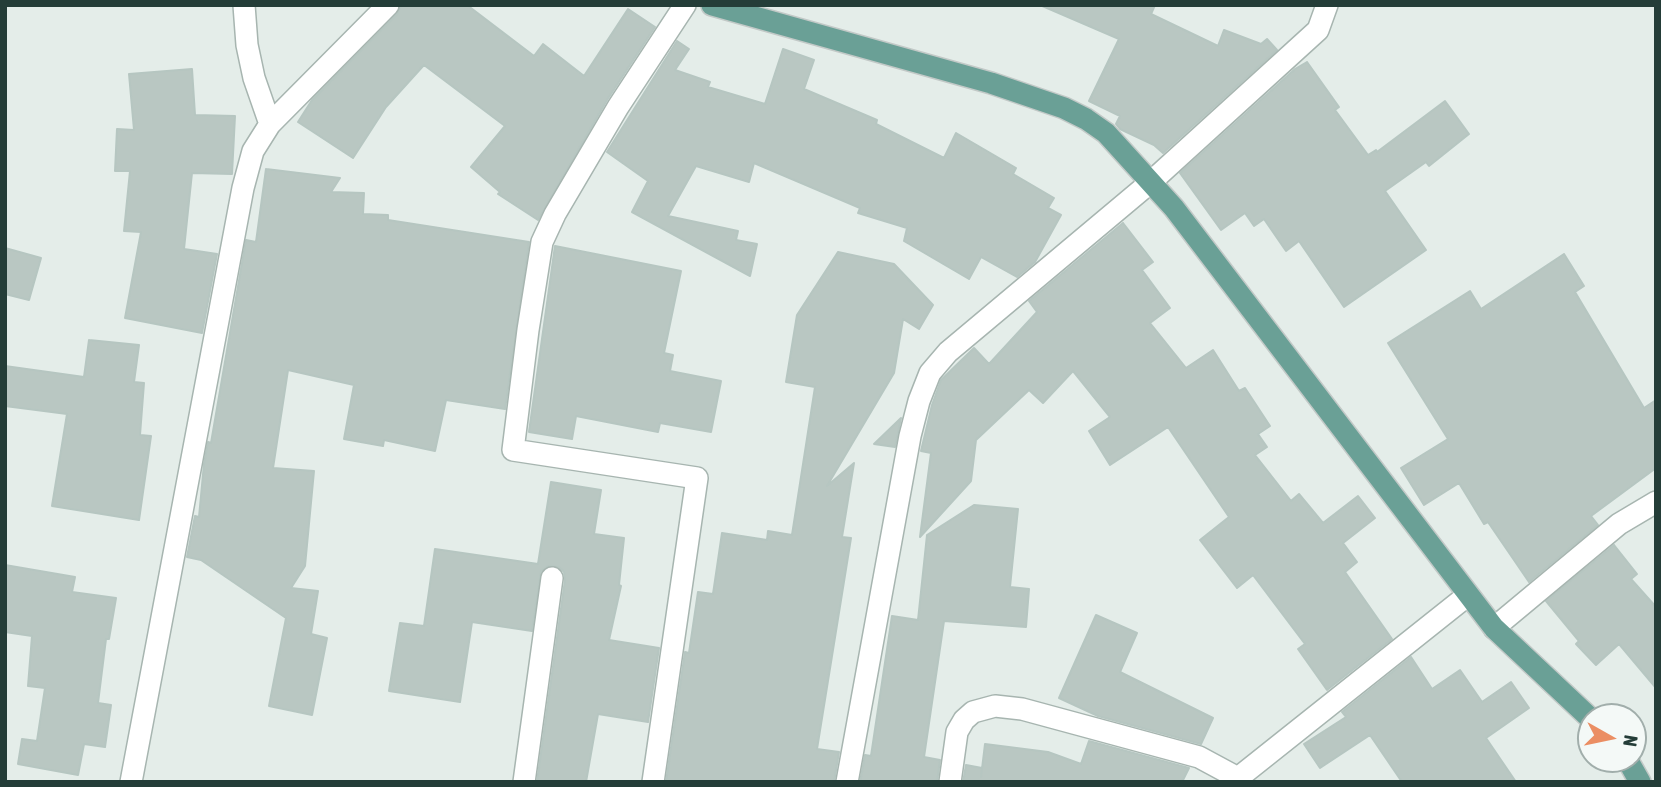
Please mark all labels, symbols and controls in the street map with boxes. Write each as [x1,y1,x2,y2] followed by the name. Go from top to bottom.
[1577,703,1647,773] north arrow
[1619,734,1643,748] text: N

